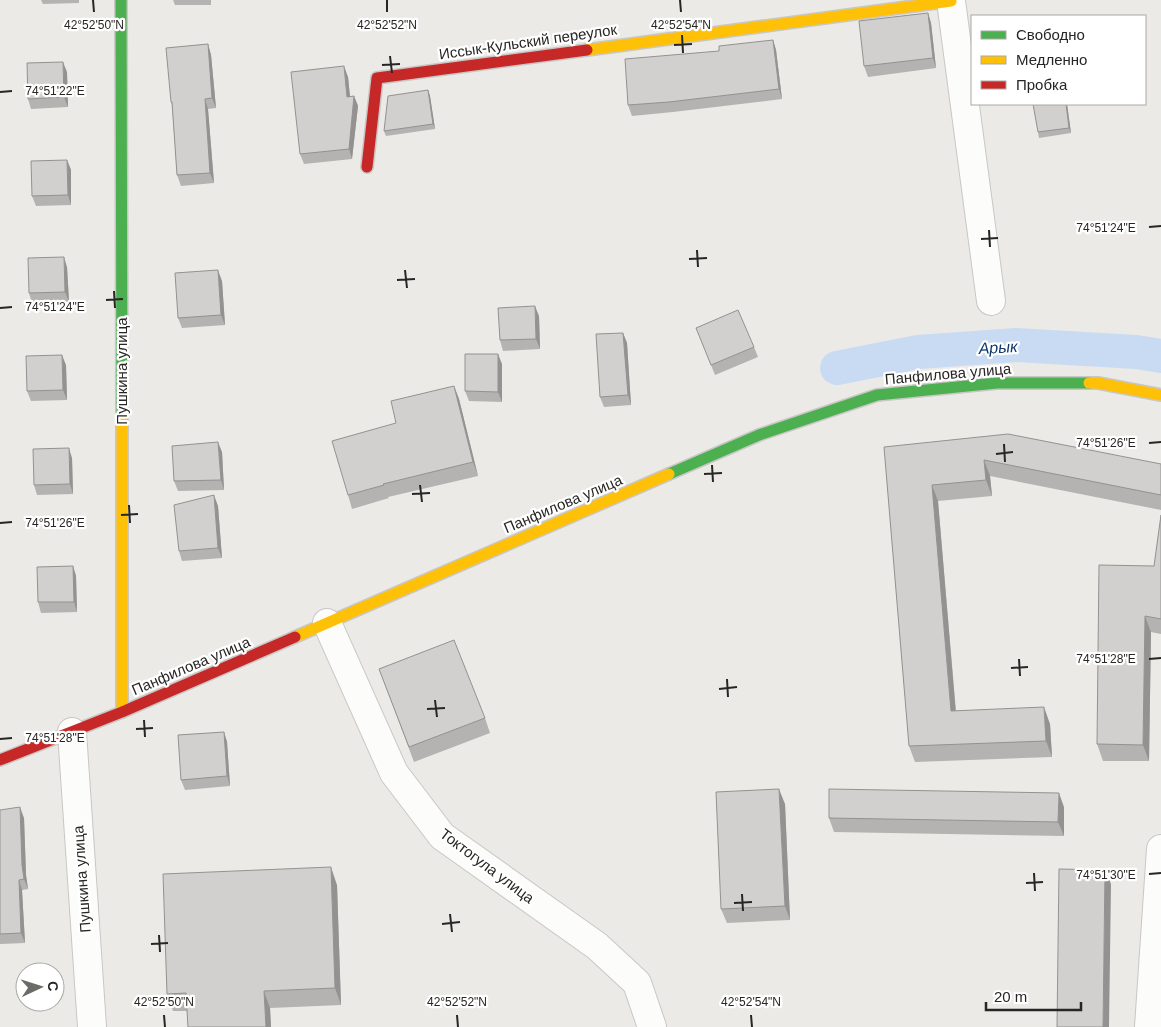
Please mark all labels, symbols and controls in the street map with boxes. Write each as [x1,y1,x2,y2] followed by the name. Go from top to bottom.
[971,15,1146,105] legend
[64,18,124,32] text: 42°52'50"N
[357,18,417,32] text: 42°52'52"N
[651,18,711,32] text: 42°52'54"N
[438,21,618,62] street label: Иссык-Кульский переулок
[1016,26,1085,43] text: Свободно
[1016,51,1087,68] text: Медленно
[1016,76,1068,93] text: Пробка
[25,84,85,98] text: 74°51'22"E
[1076,221,1136,235] text: 74°51'24"E
[25,300,85,314] text: 74°51'24"E
[113,317,130,425] street label: Пушкина улица
[977,338,1019,357] water label: Арык
[884,359,1013,388] street label: Панфилова улица
[1076,436,1136,450] text: 74°51'26"E
[501,471,625,536] street label: Панфилова улица
[25,516,85,530] text: 74°51'26"E
[129,633,253,698] street label: Панфилова улица
[1076,652,1136,666] text: 74°51'28"E
[25,731,85,745] text: 74°51'28"E
[69,824,94,933] street label: Пушкина улица
[437,825,538,907] street label: Токтогула улица
[1076,868,1136,882] text: 74°51'30"E
[15,962,65,1012] north arrow
[45,980,61,992] text: С
[986,980,1081,1012] scale bar
[994,988,1027,1005] text: 20 m
[134,995,194,1009] text: 42°52'50"N
[427,995,487,1009] text: 42°52'52"N
[721,995,781,1009] text: 42°52'54"N

